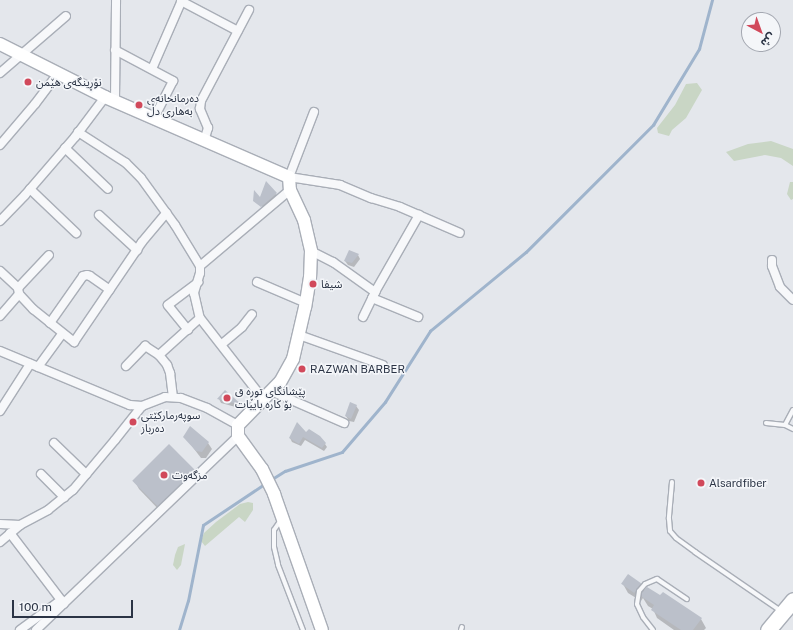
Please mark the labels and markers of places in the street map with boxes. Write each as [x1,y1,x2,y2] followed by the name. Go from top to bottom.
[36,75,102,89] place label: نۆڕینگەی هێمن
[23,77,33,87] marker: نۆڕینگەی هێمن
[147,92,199,118] place label: دەرمانخانەی بەهاری دڵ
[134,100,144,110] marker: دەرمانخانەی بەهاری دڵ
[321,277,342,291] place label: شیفا
[308,279,318,289] marker: شیفا
[310,362,405,376] place label: RAZWAN BARBER
[297,364,307,374] marker: RAZWAN BARBER
[235,385,305,411] place label: پێشانگای توڕه ق بۆ کاره باییات
[222,393,232,403] marker: پێشانگای توڕه ق بۆ کاره باییات
[141,409,200,435] place label: سوپەرمارکێتی دەرباز
[128,417,138,427] marker: سوپەرمارکێتی دەرباز
[172,468,207,482] place label: مزگه‌وت
[159,470,169,480] marker: مزگه‌وت
[709,476,767,490] place label: Alsardfiber
[696,478,706,488] marker: Alsardfiber

